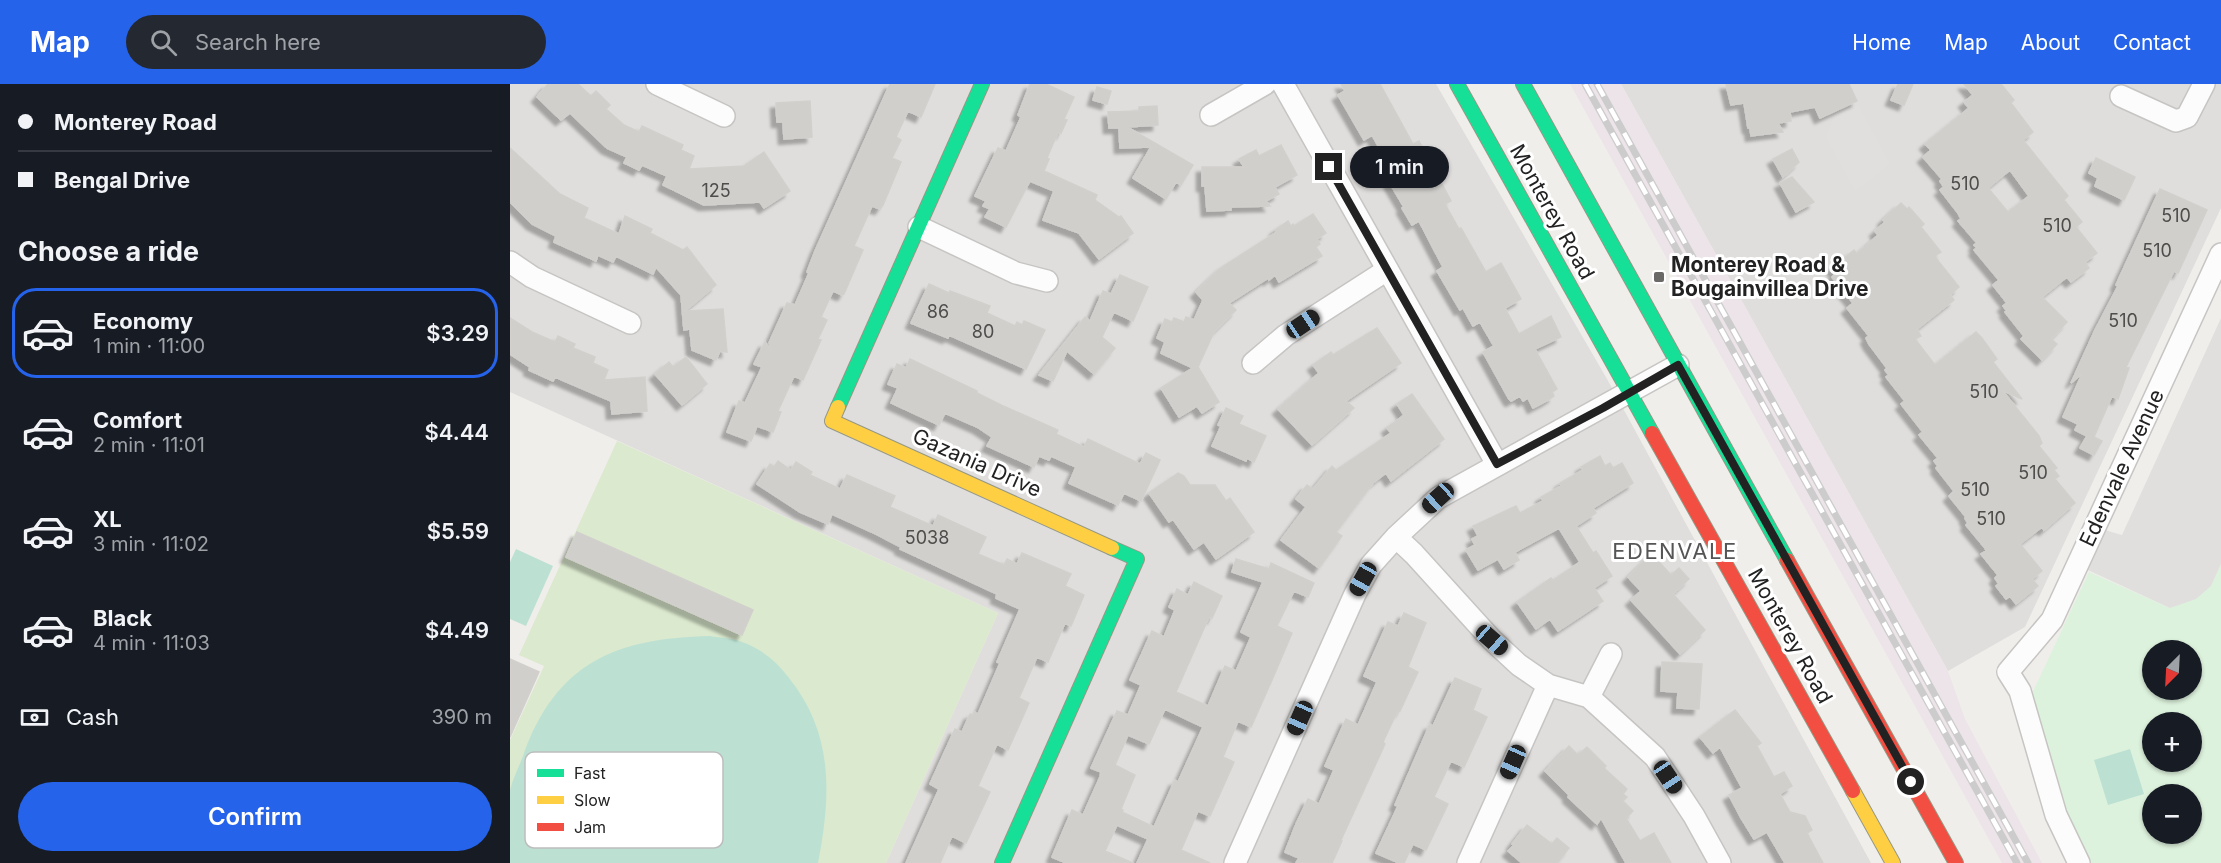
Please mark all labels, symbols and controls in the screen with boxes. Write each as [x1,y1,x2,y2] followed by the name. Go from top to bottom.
[126,15,546,69] search box
[30,25,90,59] text: Map
[147,26,180,59] icon: search
[195,29,321,55] text: Search here
[1852,30,1911,55] text: Home
[1944,30,1988,55] text: Map
[2021,30,2080,55] text: About
[2113,30,2191,55] text: Contact
[54,109,217,135] text: Monterey Road
[1505,140,1600,284] street label: Monterey Road
[1350,146,1449,188] callout: 1 min
[1315,153,1342,180] route end
[1375,155,1424,179] text: 1 min
[54,167,190,193] text: Bengal Drive
[1950,173,1980,194] house number: 510
[701,180,731,201] house number: 125
[2161,205,2191,226] house number: 510
[2042,215,2072,236] house number: 510
[18,235,199,268] text: Choose a ride
[2142,240,2172,261] house number: 510
[1671,252,1869,301] place label: Monterey Road & Bougainvillea Drive
[1652,270,1666,284] marker: Monterey Road & Bougainvillea Drive
[927,301,949,322] house number: 86
[21,306,75,360] icon: car
[1283,306,1323,342] car
[93,308,193,334] text: Economy
[2108,310,2138,331] house number: 510
[426,320,489,346] text: $3.29
[972,321,994,342] house number: 80
[93,334,205,358] text: 1 min · 11:00
[1969,381,1999,402] house number: 510
[2074,385,2169,550] street label: Edenvale Avenue
[21,405,75,459] icon: car
[93,407,182,433] text: Comfort
[424,419,489,445] text: $4.44
[909,423,1045,502] street label: Gazania Drive
[93,433,205,457] text: 2 min · 11:01
[2018,462,2048,483] house number: 510
[1419,479,1457,517] car
[1960,479,1990,500] house number: 510
[21,504,75,558] icon: car
[93,506,122,532] text: XL
[1976,508,2006,529] house number: 510
[427,518,489,544] text: $5.59
[905,527,949,548] house number: 5038
[93,532,209,556] text: 3 min · 11:02
[1612,538,1738,564] district label: EDENVALE
[1346,559,1380,599] car
[1743,564,1838,708] street label: Monterey Road
[21,603,75,657] icon: car
[93,605,152,631] text: Black
[425,617,489,643] text: $4.49
[1473,621,1511,659] car
[93,631,210,655] text: 4 min · 11:03
[2142,640,2202,700] north arrow
[2142,640,2202,844] map controls
[1284,698,1316,738] car
[18,701,51,734] icon: cash
[66,704,119,730] text: Cash
[431,705,492,729] text: 390 m
[2142,712,2202,772] button: +
[1497,742,1529,782] car
[525,752,723,848] legend
[1650,757,1686,797] car
[574,763,606,783] text: Fast
[1897,768,1924,795] route start
[18,782,492,851] button: Confirm
[2142,784,2202,844] button: −
[574,790,611,810] text: Slow
[574,817,606,837] text: Jam

